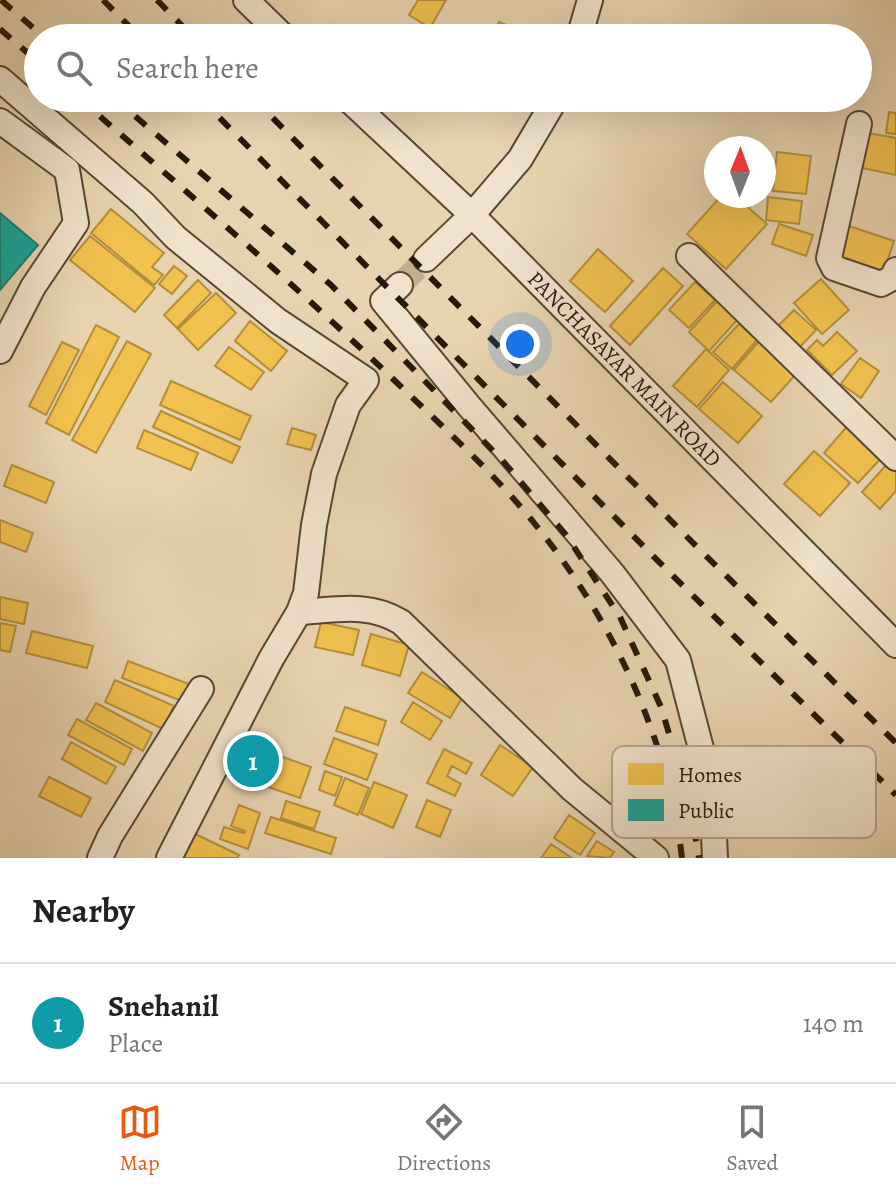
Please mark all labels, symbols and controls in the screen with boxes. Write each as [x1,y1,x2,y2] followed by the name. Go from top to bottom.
[24,24,872,112] search box
[52,46,96,90] icon: search
[116,48,259,88] text: Search here
[704,136,776,208] north arrow
[521,265,728,474] street label: PANCHASAYAR MAIN ROAD
[500,324,540,364] your location
[227,731,279,791] pin: 1
[612,746,876,838] legend
[678,760,742,790] text: Homes
[678,796,734,826] text: Public
[32,887,135,934] text: Nearby
[108,986,219,1026] text: Snehanil
[53,1006,63,1041] text: 1
[803,1006,864,1041] text: 140 m
[108,1026,163,1061] text: Place
[118,1100,162,1178] tab: Map
[397,1100,491,1178] tab: Directions
[726,1100,778,1178] tab: Saved

